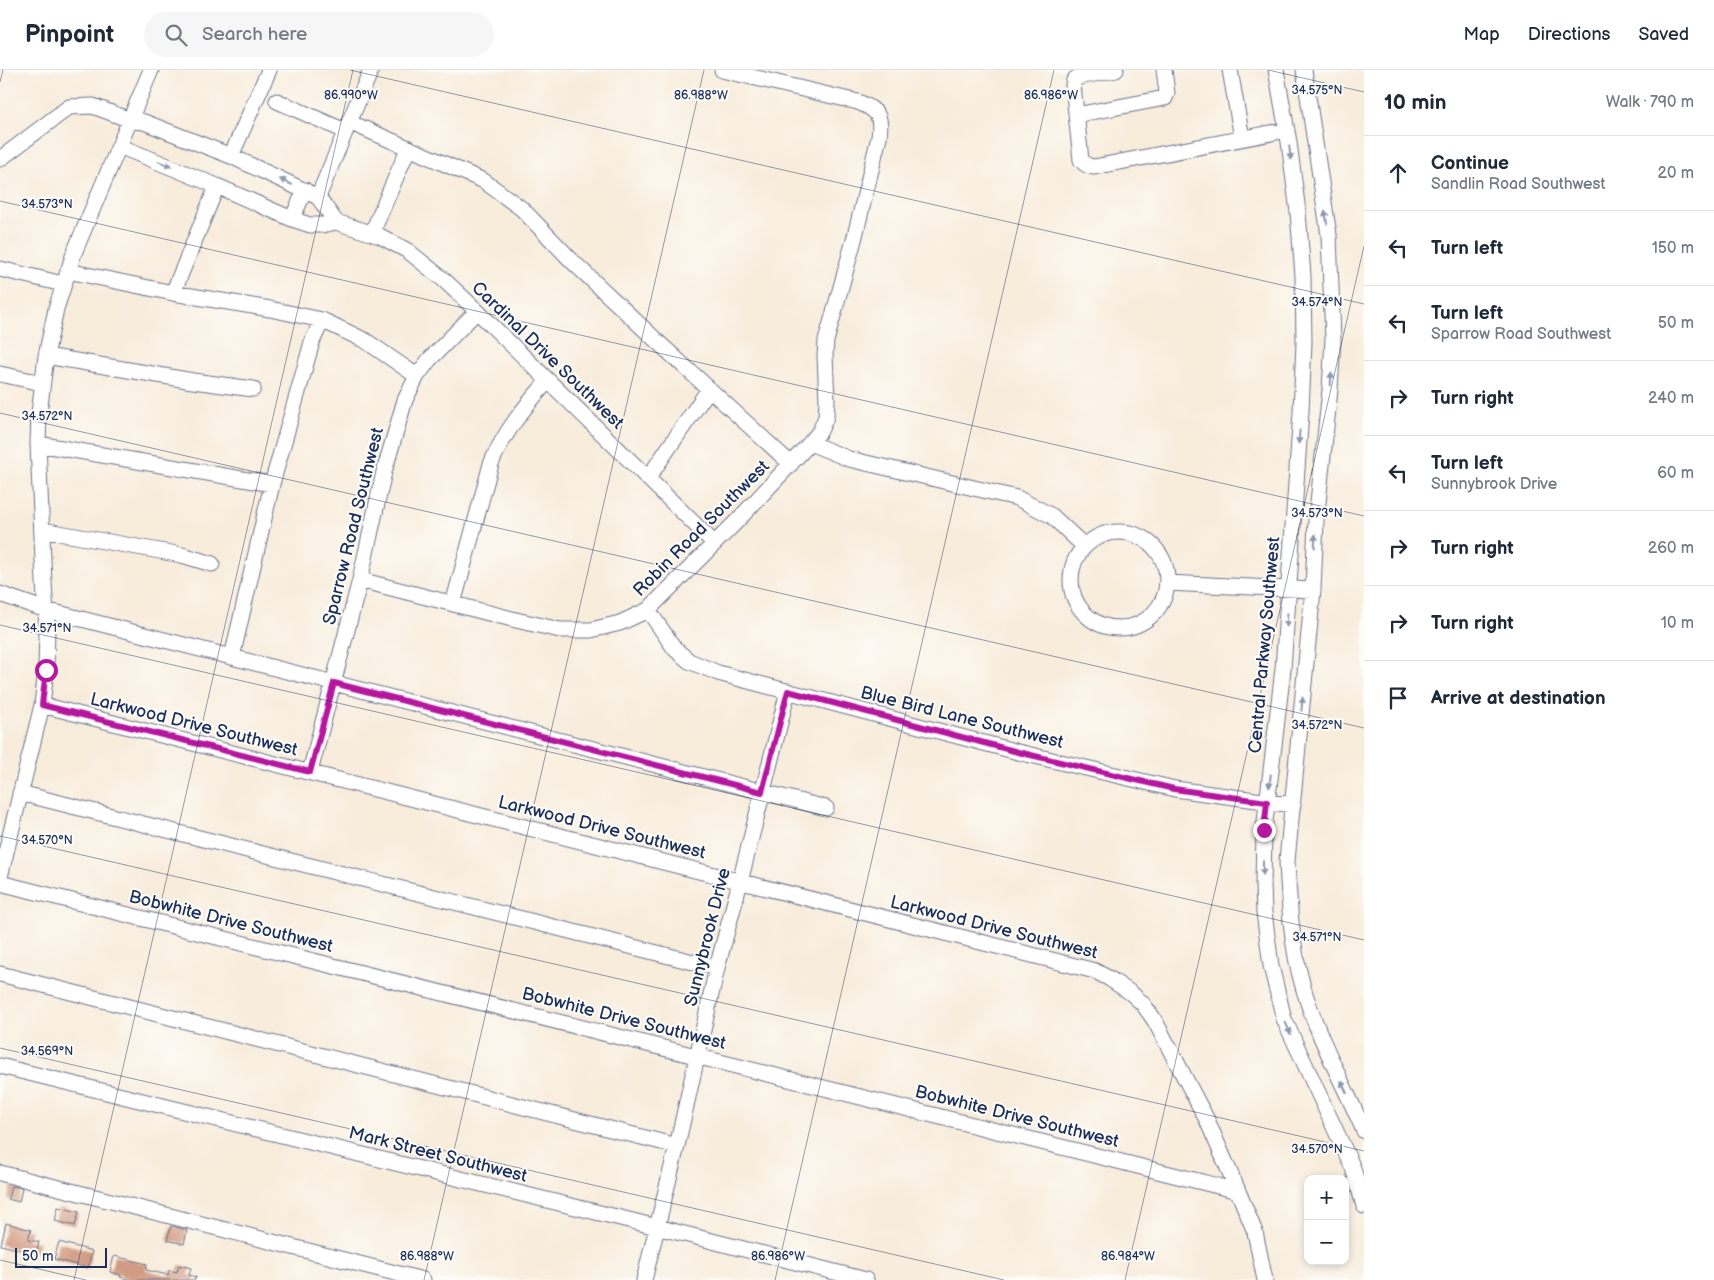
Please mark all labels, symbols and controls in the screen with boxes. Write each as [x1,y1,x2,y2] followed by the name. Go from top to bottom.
[144,12,494,57] search box
[25,20,114,49] text: Pinpoint
[162,21,190,49] icon: search
[202,23,307,46] text: Search here
[1464,24,1500,45] text: Map
[1528,24,1610,45] text: Directions
[1638,24,1689,45] text: Saved
[1291,83,1343,98] text: 34.575°N
[324,88,378,103] text: 86.990°W
[674,88,728,103] text: 86.988°W
[1024,88,1078,103] text: 86.986°W
[1384,90,1446,115] text: 10 min
[1606,93,1694,112] text: Walk · 790 m
[1286,145,1294,161] one-way arrow
[1431,152,1509,175] text: Continue
[1384,159,1412,187] icon: ahead
[157,161,172,168] one-way arrow
[1658,164,1694,183] text: 20 m
[1431,175,1605,194] text: Sandlin Road Southwest
[279,177,293,185] one-way arrow
[21,197,73,212] text: 34.573°N
[1322,209,1330,225] one-way arrow
[1384,234,1412,262] icon: left
[1431,237,1503,260] text: Turn left
[1652,239,1694,258] text: 150 m
[467,277,628,434] street label: Cardinal Drive Southwest
[1291,295,1343,310] text: 34.574°N
[1431,302,1503,325] text: Turn left
[1384,309,1412,337] icon: left
[1658,314,1694,333] text: 50 m
[1431,325,1611,344] text: Sparrow Road Southwest
[1327,371,1335,387] one-way arrow
[1384,384,1412,412] icon: right
[1431,387,1514,410] text: Turn right
[1648,389,1694,408] text: 240 m
[21,409,73,424] text: 34.572°N
[319,425,388,627] street label: Sparrow Road Southwest
[1295,429,1303,445] one-way arrow
[1431,452,1503,475] text: Turn left
[629,456,774,601] street label: Robin Road Southwest
[1384,459,1412,487] icon: left
[1657,464,1694,483] text: 60 m
[1431,475,1557,494] text: Sunnybrook Drive
[1291,506,1343,521] text: 34.573°N
[1312,533,1320,549] one-way arrow
[1384,534,1412,562] icon: right
[1245,535,1284,754] street label: Central Parkway Southwest
[1431,537,1514,560] text: Turn right
[1648,539,1694,558] text: 260 m
[1384,609,1412,637] icon: right
[1282,612,1290,628] one-way arrow
[1431,612,1514,635] text: Turn right
[1661,614,1694,633] text: 10 m
[22,621,72,636] text: 34.571°N
[35,659,58,682] route start
[858,682,1066,753] street label: Blue Bird Lane Southwest
[1384,684,1412,712] icon: arrive
[1431,687,1606,710] text: Arrive at destination
[88,689,300,761] street label: Larkwood Drive Southwest
[1298,696,1306,712] one-way arrow
[1291,718,1343,733] text: 34.572°N
[1266,774,1274,790] one-way arrow
[496,792,708,864] street label: Larkwood Drive Southwest
[1253,819,1276,842] route end
[21,833,73,848] text: 34.570°N
[1259,860,1267,876] one-way arrow
[680,865,735,1009] street label: Sunnybrook Drive
[127,886,336,957] street label: Bobwhite Drive Southwest
[888,892,1100,964] street label: Larkwood Drive Southwest
[1292,930,1342,945] text: 34.571°N
[520,983,729,1054] street label: Bobwhite Drive Southwest
[1285,1021,1293,1035] one-way arrow
[21,1044,73,1059] text: 34.569°N
[1340,1080,1348,1094] one-way arrow
[913,1081,1122,1152] street label: Bobwhite Drive Southwest
[347,1122,530,1187] street label: Mark Street Southwest
[1291,1142,1343,1157] text: 34.570°N
[1304,1175,1349,1265] map controls
[1304,1175,1349,1220] button: +
[1304,1220,1349,1265] button: −
[15,1245,108,1268] scale bar
[22,1248,54,1265] text: 50 m
[400,1249,454,1264] text: 86.988°W
[751,1249,805,1264] text: 86.986°W
[1101,1249,1155,1264] text: 86.984°W

